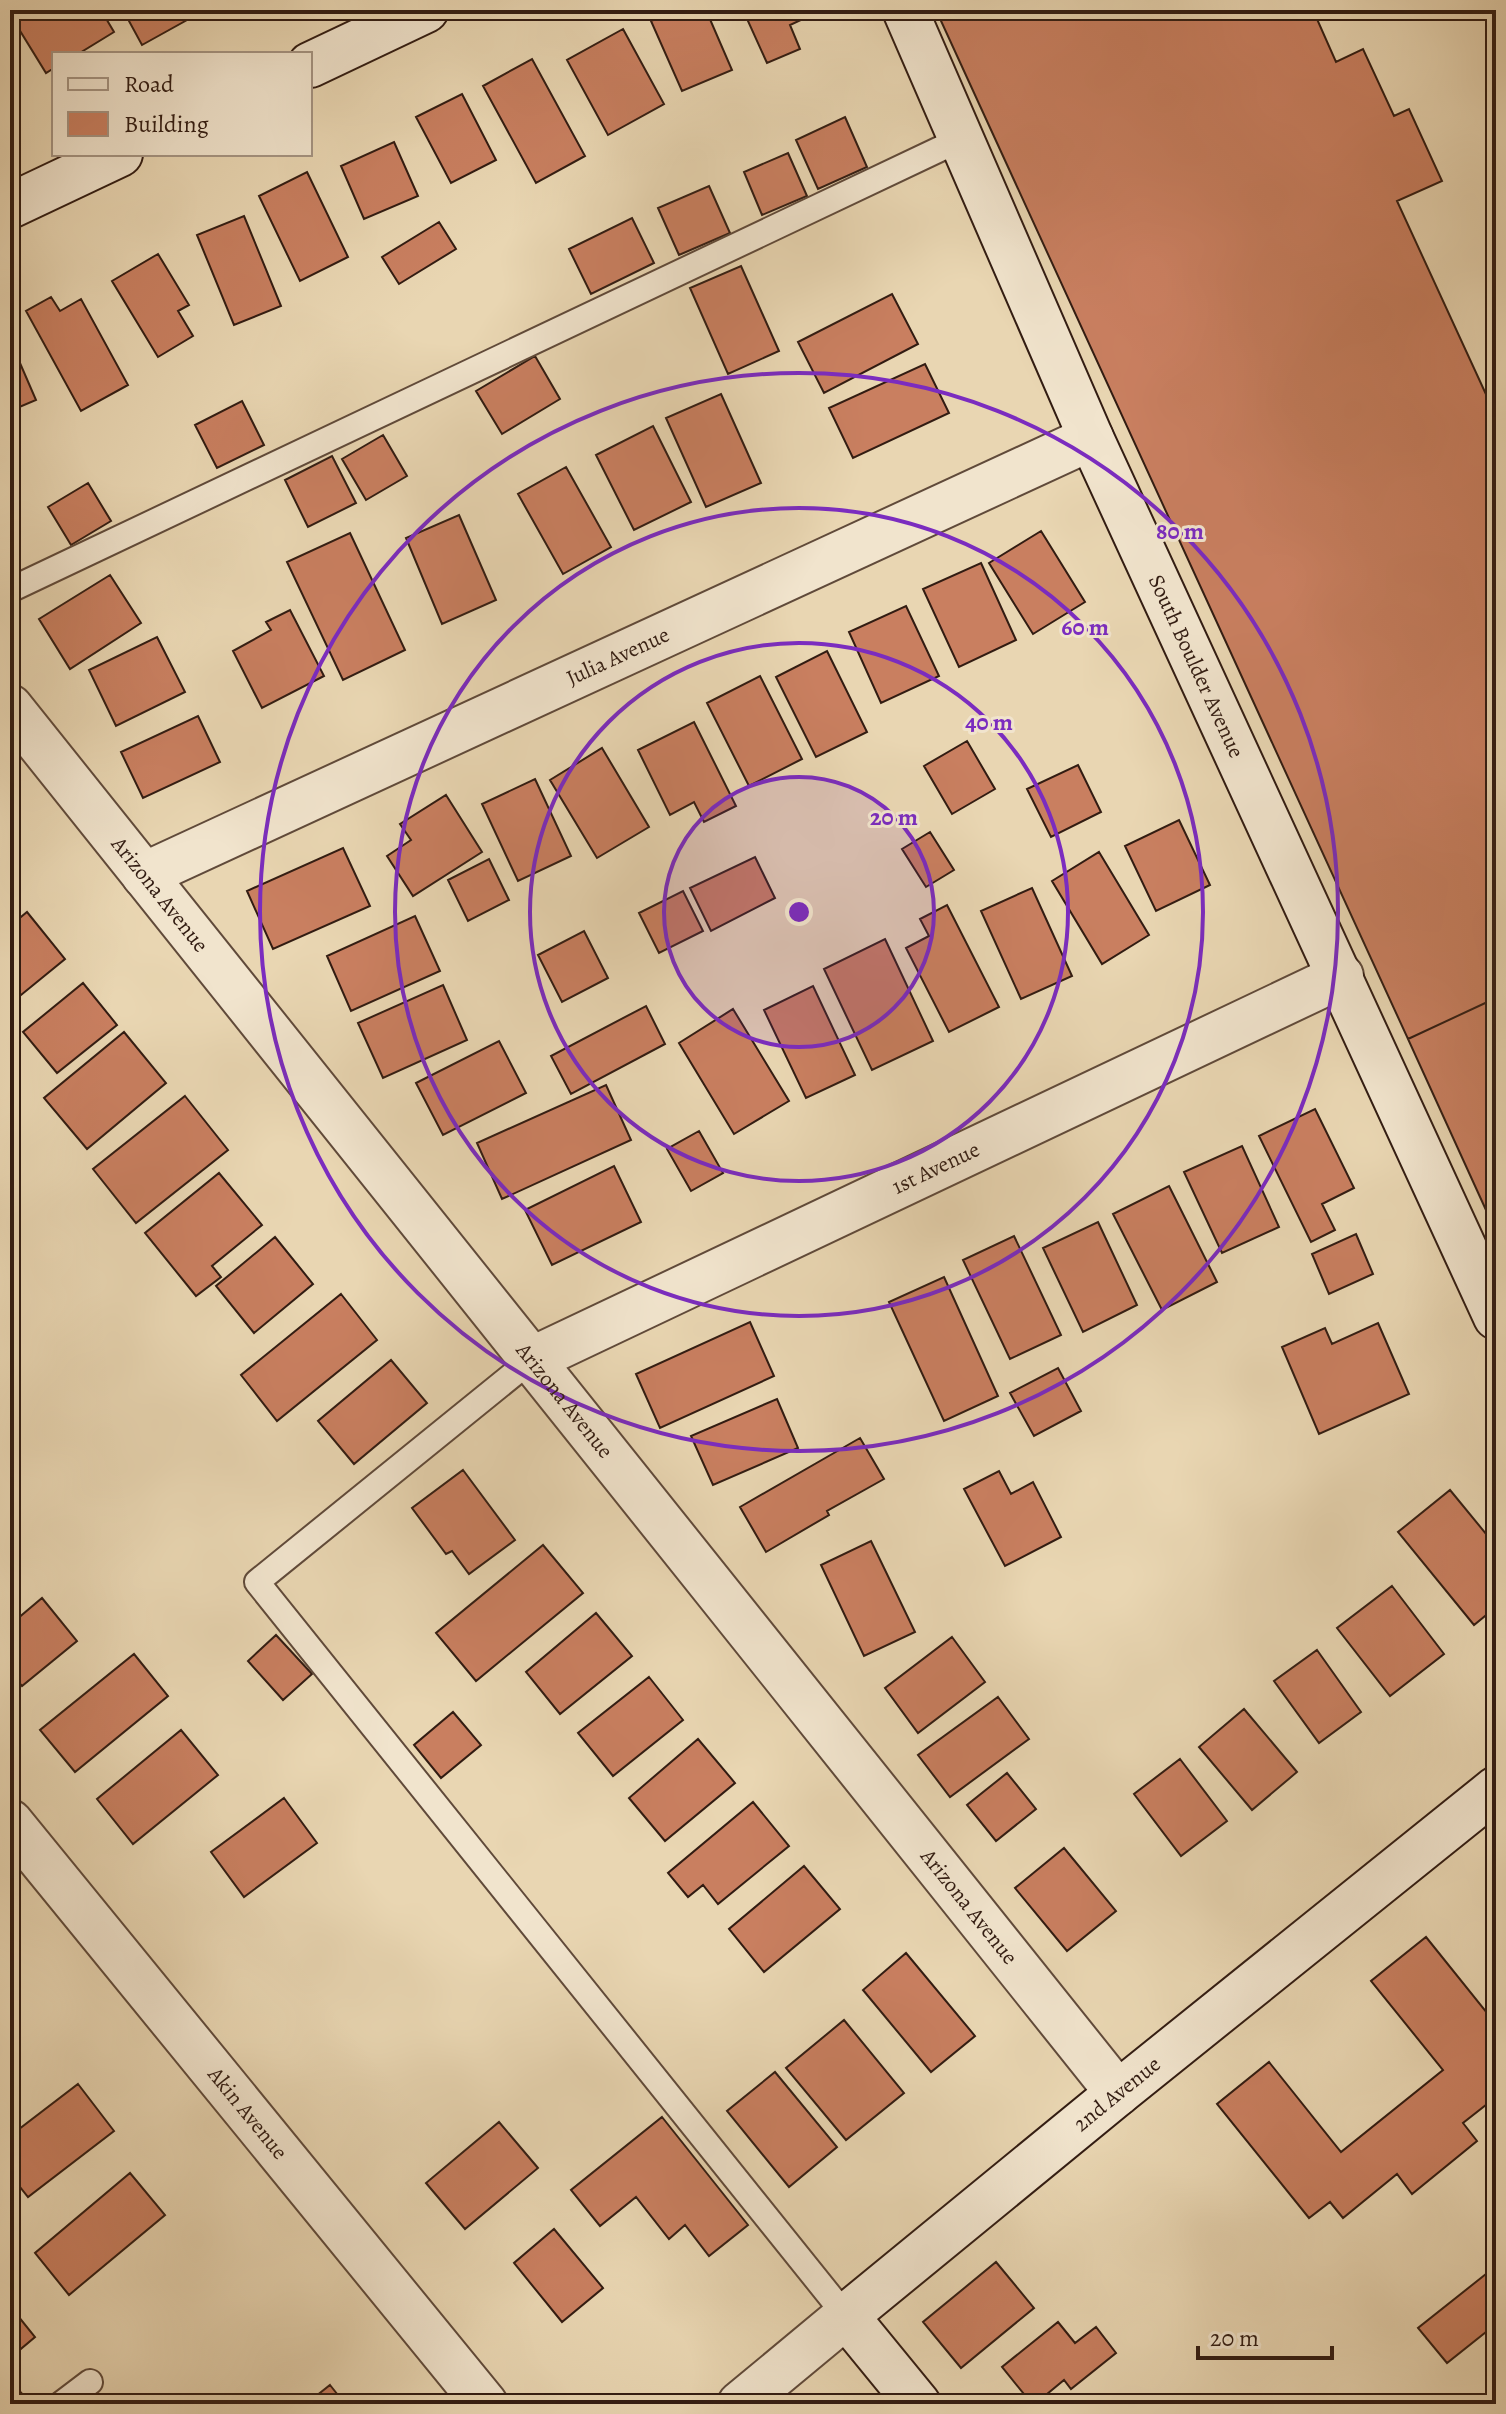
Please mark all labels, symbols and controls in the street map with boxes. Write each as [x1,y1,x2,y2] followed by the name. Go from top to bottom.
[52,52,312,156] legend
[124,68,174,100] text: Road
[124,108,209,140] text: Building
[1156,515,1204,547] text: 80 m
[1141,570,1251,763] street label: South Boulder Avenue
[1061,611,1109,643] text: 60 m
[562,620,674,693] street label: Julia Avenue
[965,706,1013,738] text: 40 m
[870,801,918,833] text: 20 m
[104,829,215,959] street label: Arizona Avenue
[785,898,813,926] centre of rings
[887,1134,985,1202] street label: 1st Avenue
[508,1336,620,1465] street label: Arizona Avenue
[913,1842,1025,1971] street label: Arizona Avenue
[1067,2050,1167,2139] street label: 2nd Avenue
[200,2060,295,2166] street label: Akin Avenue
[1198,2310,1332,2360] scale bar
[1210,2322,1259,2354] text: 20 m

